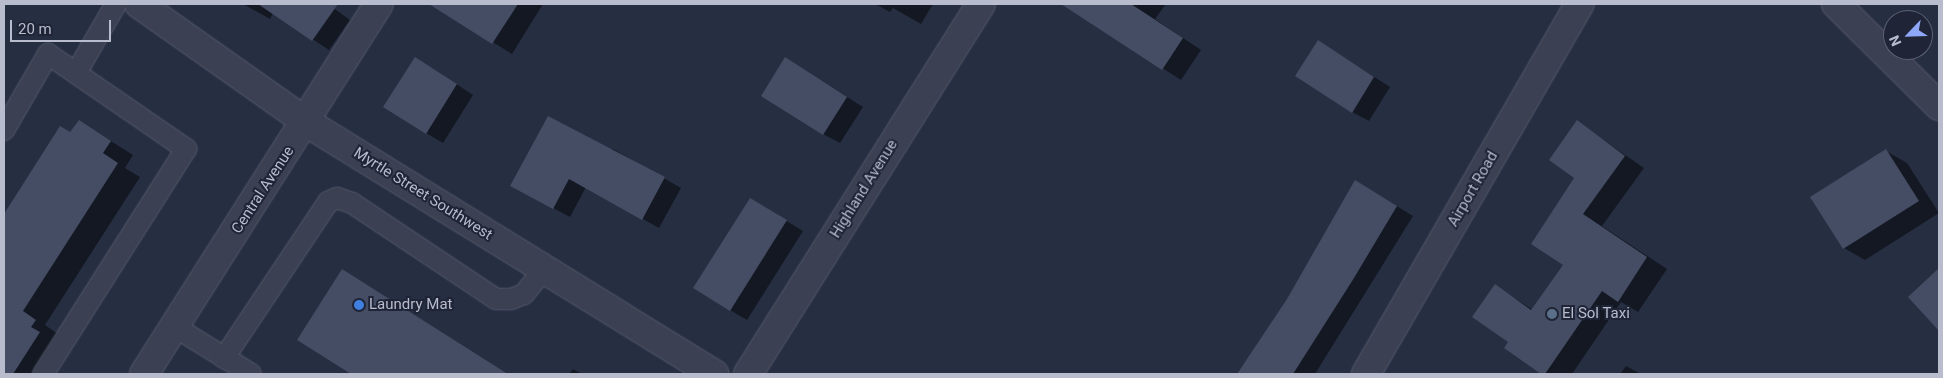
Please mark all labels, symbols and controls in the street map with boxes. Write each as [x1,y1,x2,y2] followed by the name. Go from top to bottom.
[12,10,114,42] scale bar
[1883,10,1933,60] north arrow
[18,20,52,38] text: 20 m
[1886,33,1905,48] text: N
[827,137,901,241] street label: Highland Avenue
[228,143,298,237] street label: Central Avenue
[350,144,496,244] street label: Myrtle Street Southwest
[1444,148,1502,230] street label: Airport Road
[369,296,452,314] place label: Laundry Mat
[353,299,365,311] marker: Laundry Mat
[1562,305,1630,323] place label: El Sol Taxi
[1546,308,1558,320] marker: El Sol Taxi

